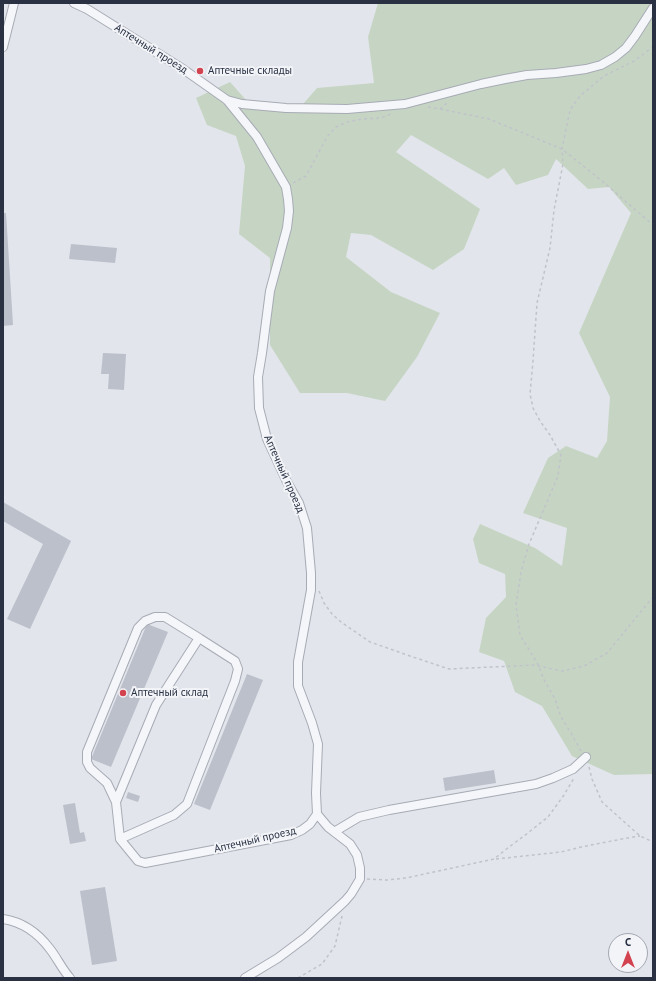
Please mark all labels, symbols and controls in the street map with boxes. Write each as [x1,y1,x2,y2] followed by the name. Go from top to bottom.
[112,21,190,77] street label: Аптечный проезд
[208,64,292,78] place label: Аптечные склады
[195,66,205,76] marker: Аптечные склады
[261,433,307,515] street label: Аптечный проезд
[131,686,208,700] place label: Аптечный склад
[118,688,128,698] marker: Аптечный склад
[213,824,297,856] street label: Аптечный проезд
[608,933,648,973] north arrow
[625,935,631,949] text: С

